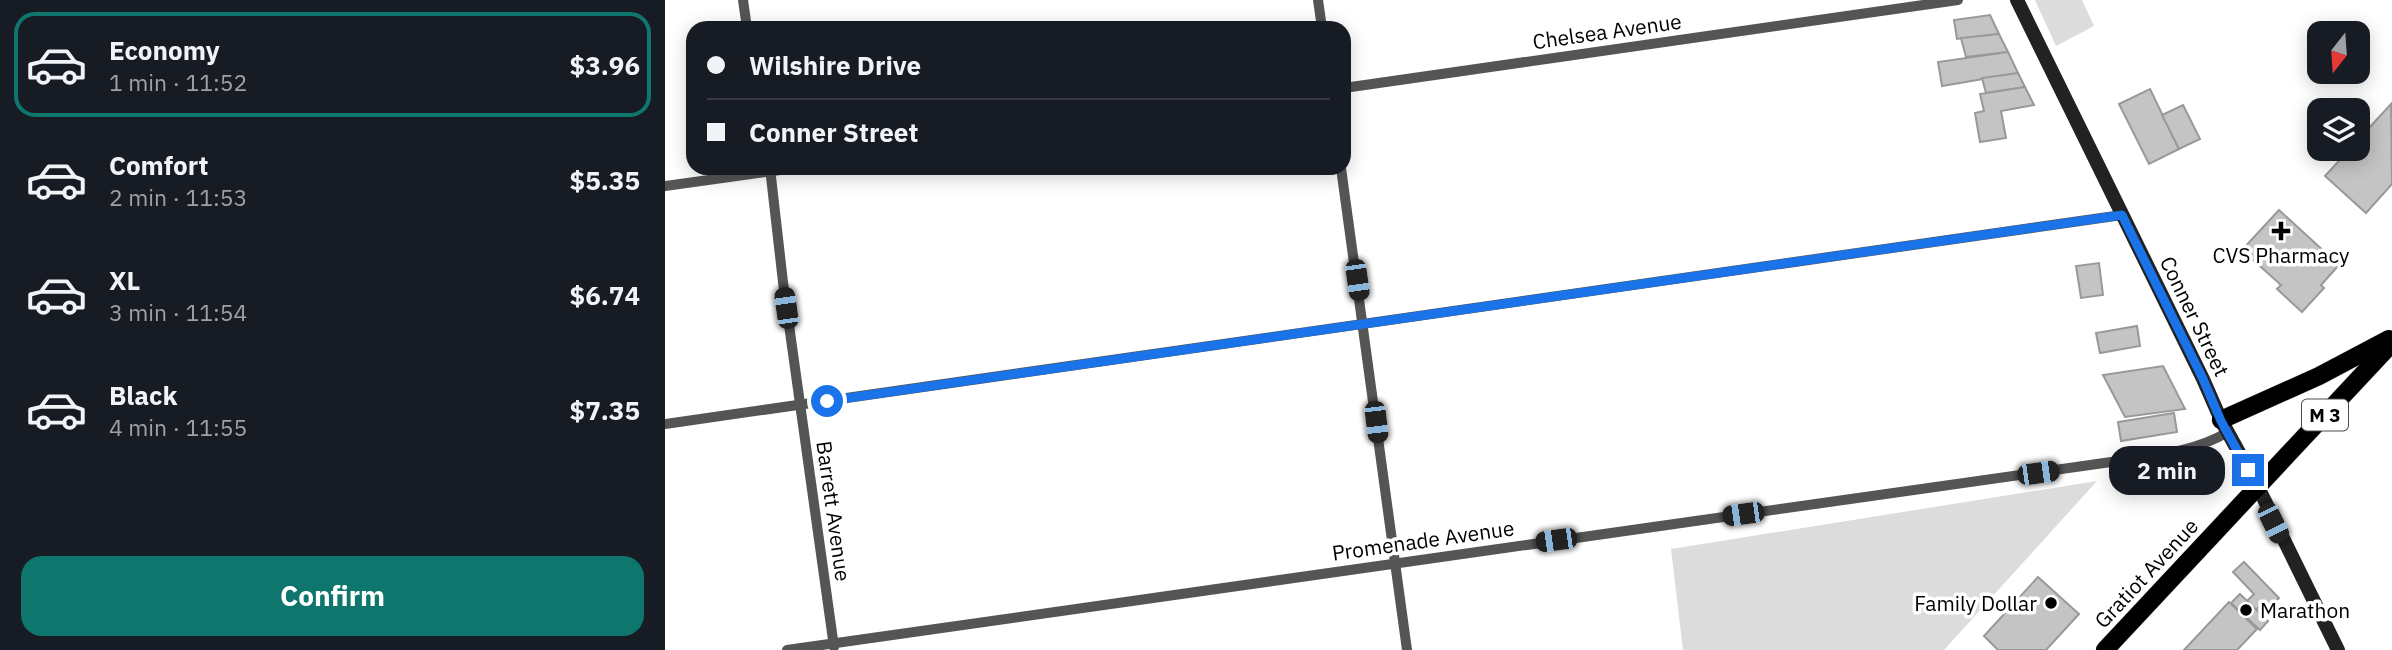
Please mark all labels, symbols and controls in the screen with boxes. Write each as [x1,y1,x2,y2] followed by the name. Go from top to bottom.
[1531,7,1683,55] street label: Chelsea Avenue
[2307,21,2369,84] north arrow
[2307,21,2370,161] map controls
[25,33,88,96] icon: car
[109,33,220,67] text: Economy
[570,48,640,82] text: $3.96
[749,48,921,82] text: Wilshire Drive
[109,67,247,97] text: 1 min · 11:52
[2307,98,2370,161] button: layers
[749,115,918,149] text: Conner Street
[25,148,88,211] icon: car
[109,148,208,182] text: Comfort
[570,163,640,197] text: $5.35
[109,182,247,212] text: 2 min · 11:53
[2273,223,2289,239] marker: CVS Pharmacy
[2213,241,2350,269] place label: CVS Pharmacy
[2154,251,2236,381] street label: Conner Street
[1344,258,1371,302] car
[25,263,88,326] icon: car
[109,263,140,297] text: XL
[570,278,640,312] text: $6.74
[773,286,800,330] car
[109,297,247,327] text: 3 min · 11:54
[25,378,88,441] icon: car
[109,378,177,412] text: Black
[811,385,843,417] route start
[570,393,640,427] text: $7.35
[1364,400,1389,444] car
[2302,400,2348,430] road number: M 3
[109,412,247,442] text: 4 min · 11:55
[810,439,858,583] street label: Barrett Avenue
[2108,446,2223,494] callout: 2 min
[2232,454,2264,486] route end
[2137,455,2197,485] text: 2 min
[2016,460,2061,486] car
[2255,500,2292,546] car
[1721,501,1766,527] car
[2088,512,2204,634] street label: Gratiot Avenue
[1330,513,1516,567] street label: Promenade Avenue
[1534,527,1579,553] car
[21,556,644,636] button: Confirm
[1914,589,2037,617] place label: Family Dollar
[2043,595,2059,611] marker: Family Dollar
[2260,596,2350,624] place label: Marathon
[2238,602,2254,618] marker: Marathon

